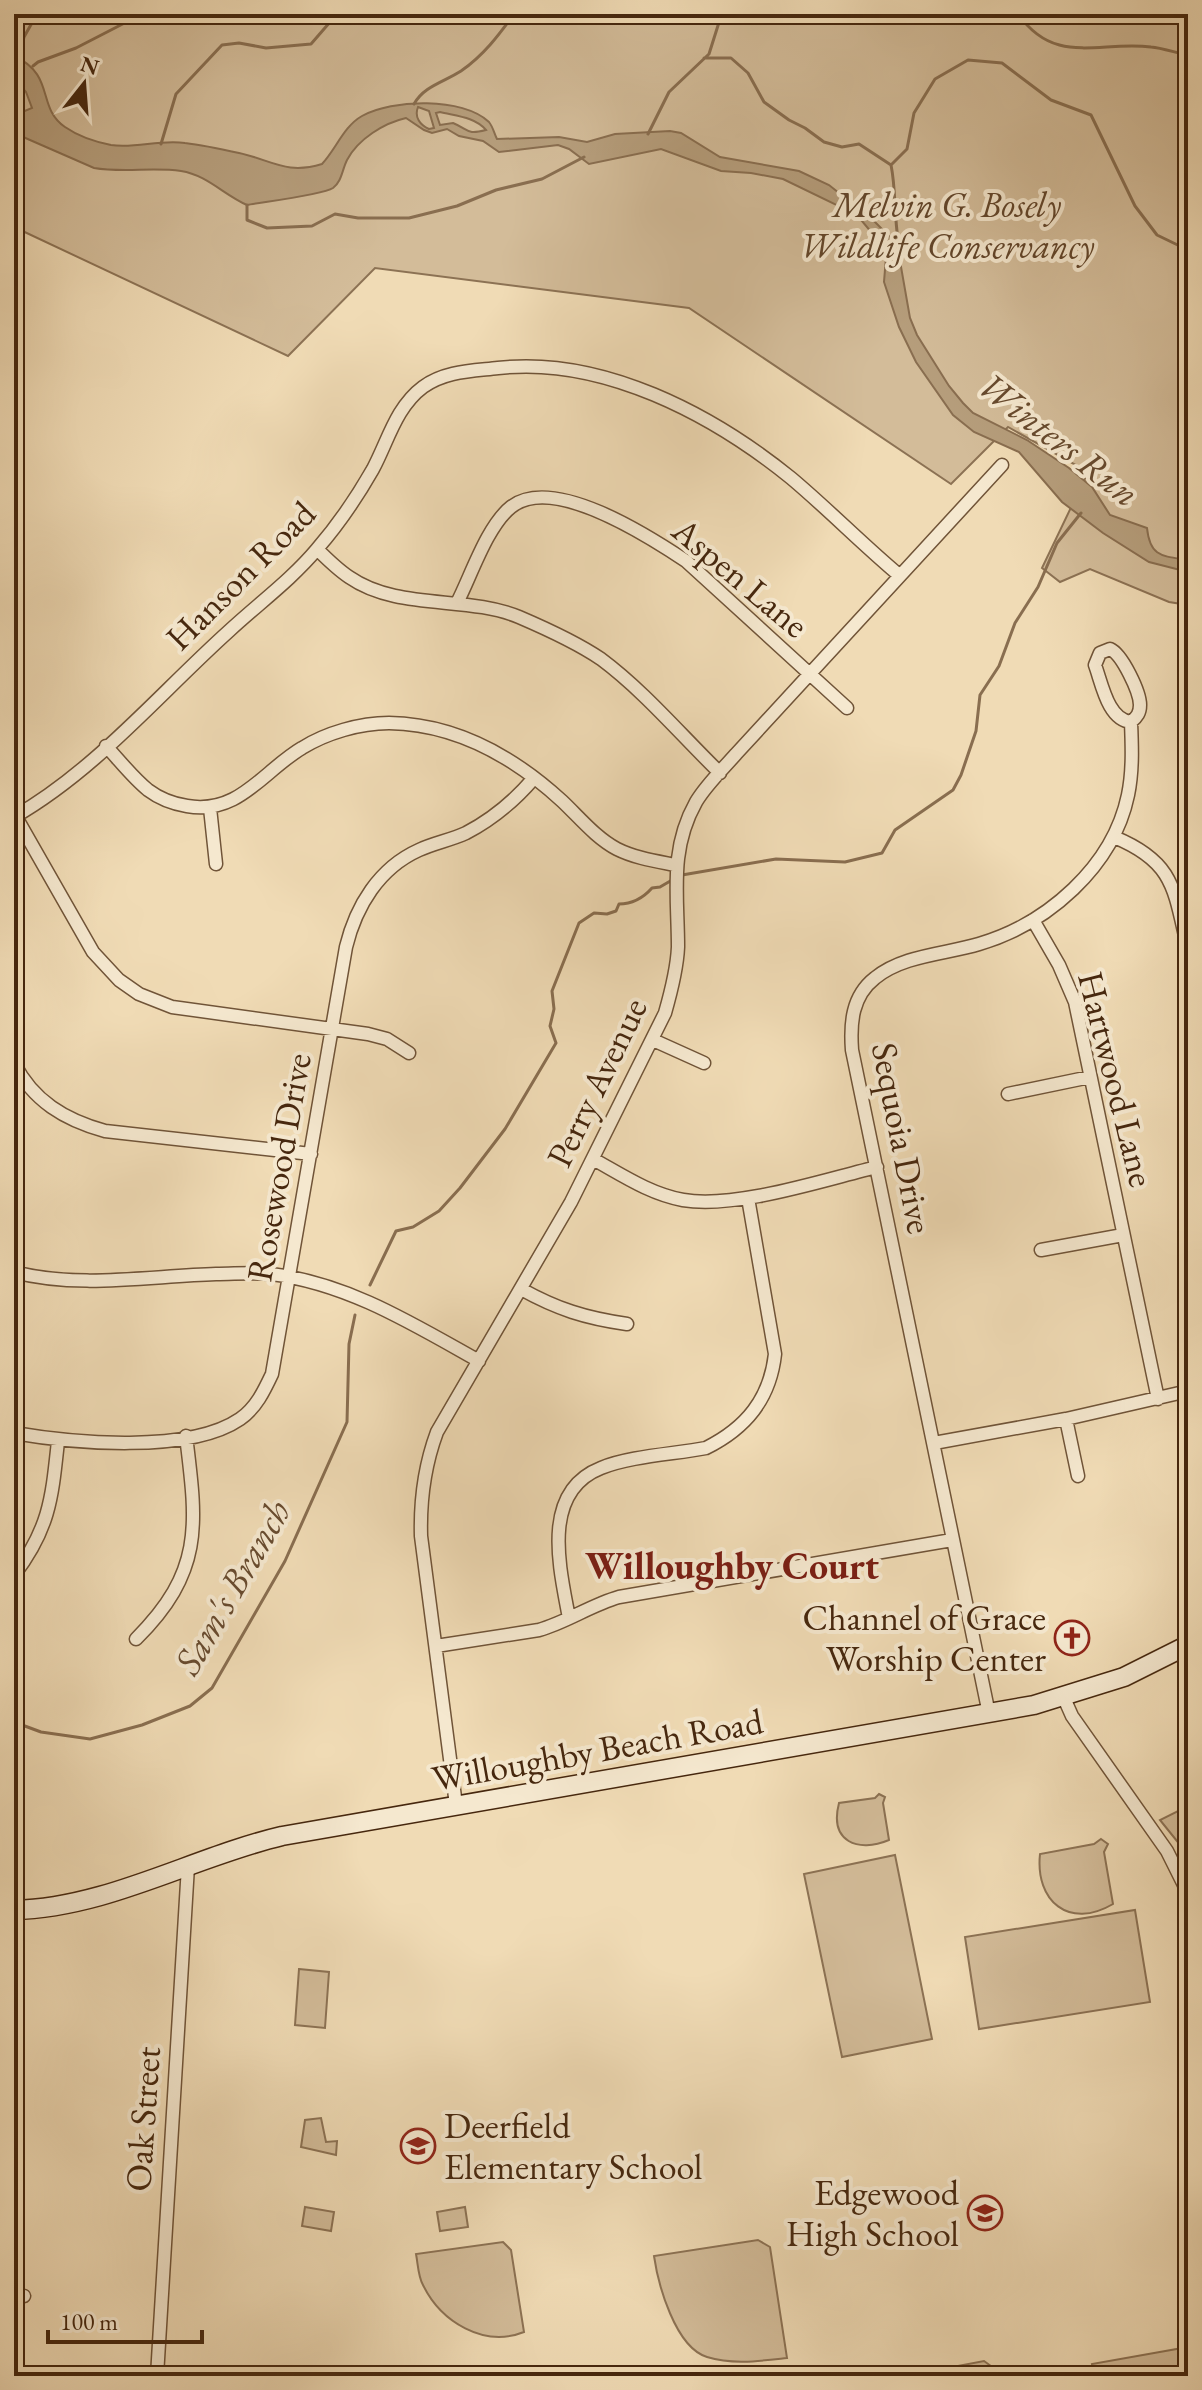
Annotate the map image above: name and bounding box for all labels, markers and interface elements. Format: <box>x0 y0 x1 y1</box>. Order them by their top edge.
north arrow <box>44 44 124 124</box>
text: N <box>77 49 103 82</box>
park label: Melvin G. Bosely Wildlife Conservancy <box>799 181 1095 269</box>
water label: Winters Run <box>969 360 1150 517</box>
street label: Hanson Road <box>155 490 326 660</box>
street label: Aspen Lane <box>662 506 819 648</box>
street label: Hartwood Lane <box>1067 967 1166 1192</box>
street label: Perry Avenue <box>535 990 658 1175</box>
street label: Sequoia Drive <box>861 1039 944 1237</box>
street label: Rosewood Drive <box>235 1049 322 1285</box>
water label: Sam's Branch <box>161 1490 301 1684</box>
district label: Willoughby Court <box>585 1541 879 1590</box>
place label: Channel of Grace Worship Center <box>803 1594 1046 1682</box>
church icon: Channel of Grace Worship Center <box>1053 1619 1091 1657</box>
street label: Willoughby Beach Road <box>428 1697 767 1802</box>
street label: Oak Street <box>114 2044 171 2193</box>
place label: Deerfield Elementary School <box>444 2102 702 2190</box>
school or university icon: Deerfield Elementary School <box>399 2127 437 2165</box>
place label: Edgewood High School <box>786 2169 960 2257</box>
school or university icon: Edgewood High School <box>966 2194 1004 2232</box>
scale bar <box>48 2294 202 2344</box>
text: 100 m <box>60 2306 118 2337</box>

